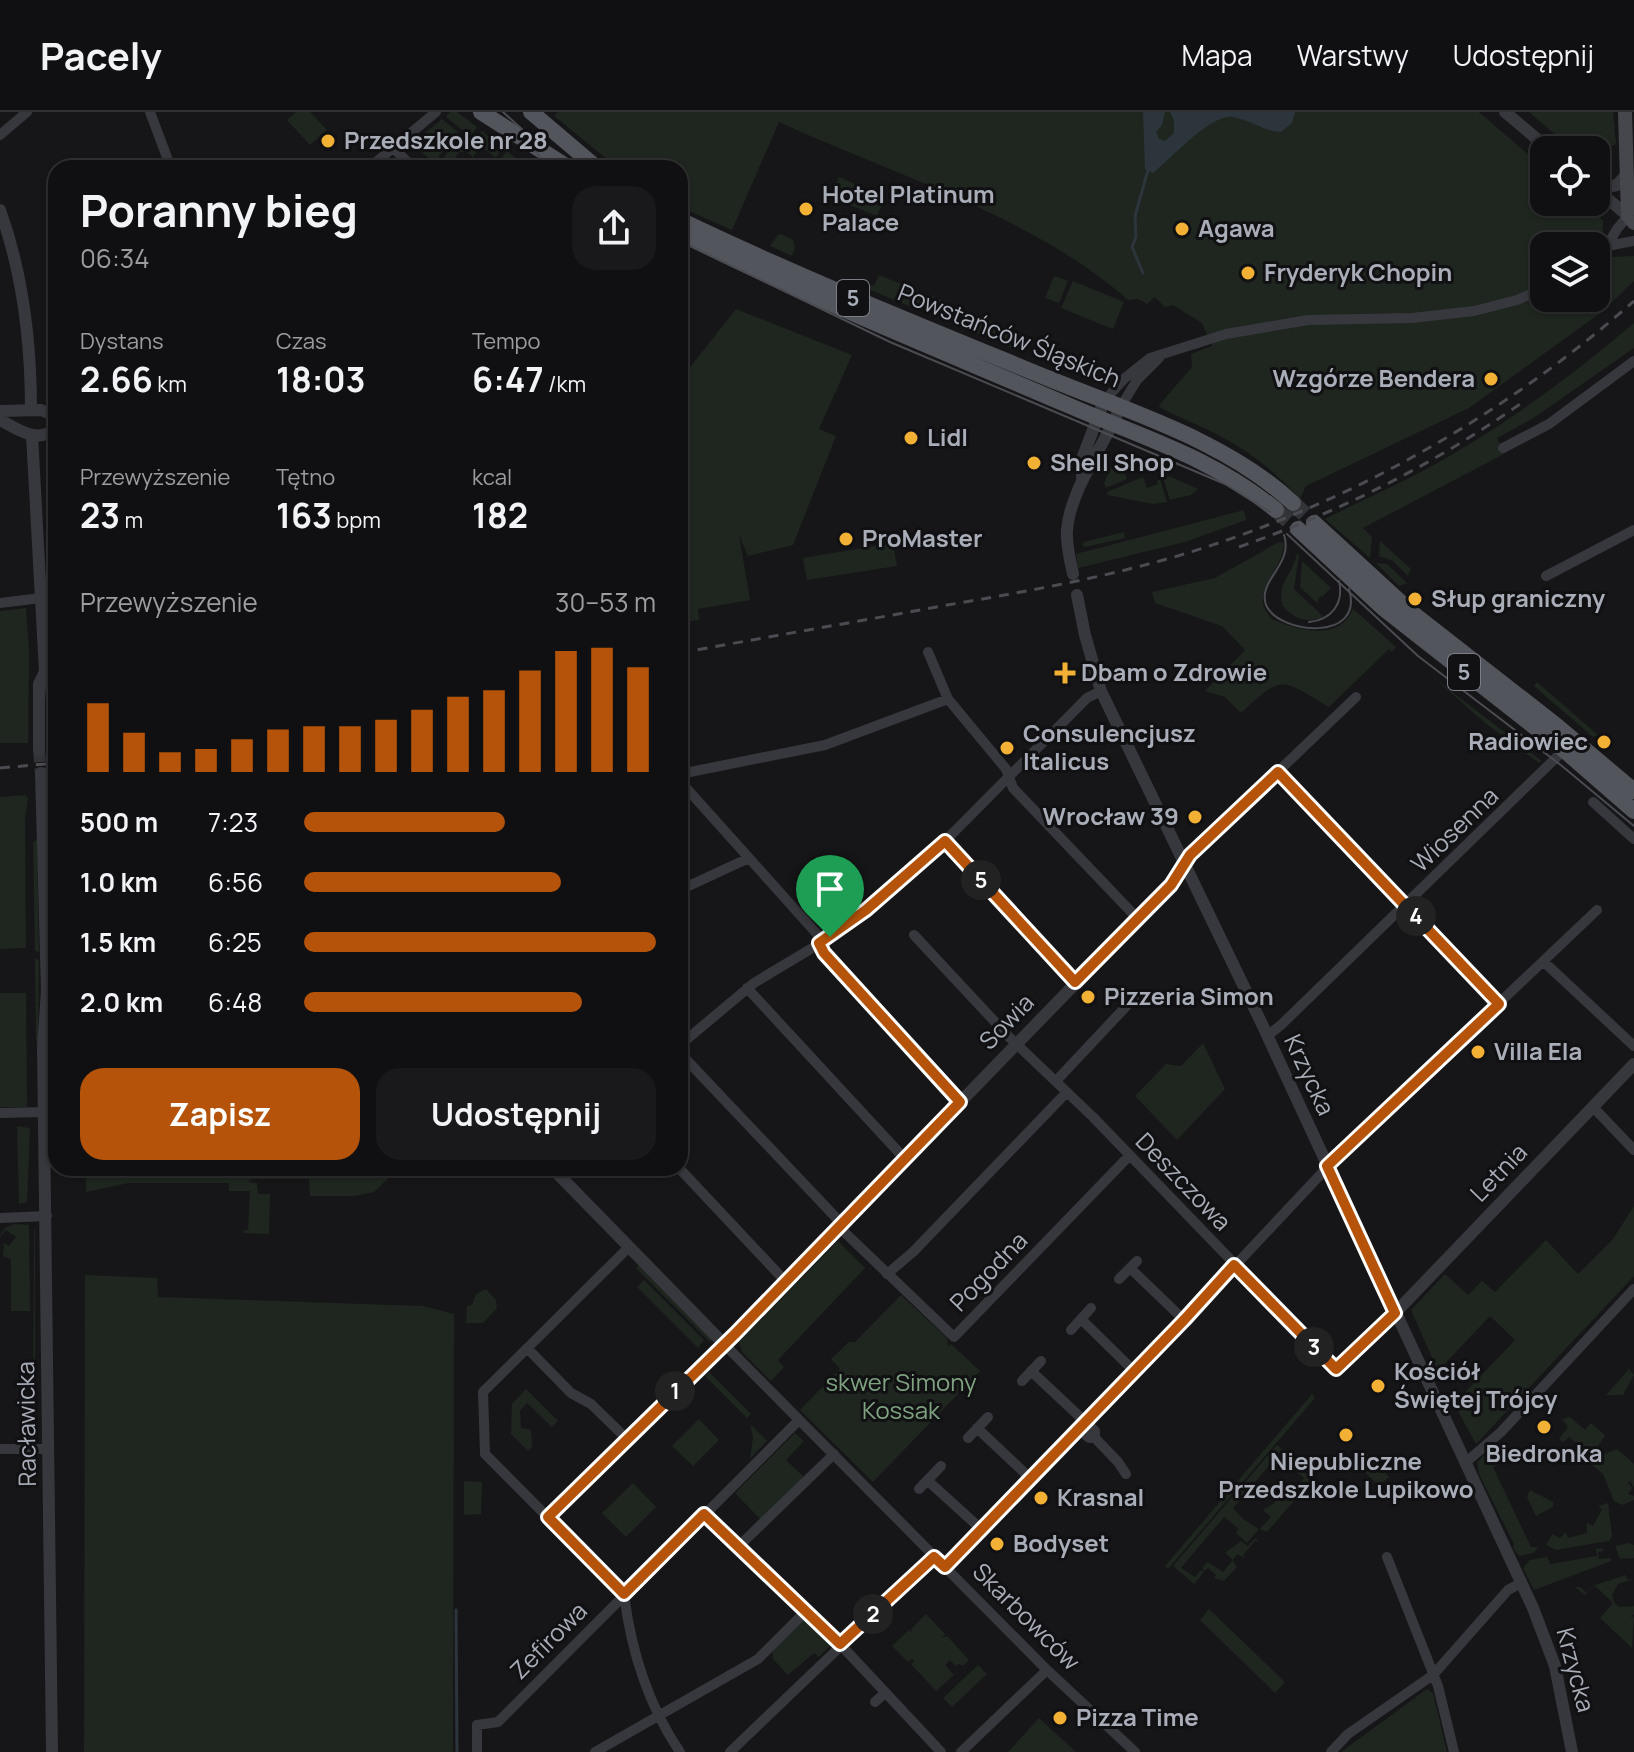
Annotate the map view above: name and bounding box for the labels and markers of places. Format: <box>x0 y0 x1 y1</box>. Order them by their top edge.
place label: Przedszkole nr 28 <box>344 123 548 156</box>
marker: Przedszkole nr 28 <box>319 132 337 150</box>
place label: Hotel Platinum Palace <box>822 177 994 238</box>
marker: Hotel Platinum Palace <box>797 200 815 218</box>
place label: Agawa <box>1198 211 1275 244</box>
marker: Agawa <box>1173 220 1191 238</box>
place label: Fryderyk Chopin <box>1264 255 1452 288</box>
marker: Fryderyk Chopin <box>1239 264 1257 282</box>
place label: Wzgórze Bendera <box>1273 361 1475 394</box>
marker: Wzgórze Bendera <box>1482 370 1500 388</box>
place label: Lidl <box>927 420 968 453</box>
marker: Lidl <box>902 429 920 447</box>
place label: Shell Shop <box>1050 445 1174 478</box>
marker: Shell Shop <box>1025 454 1043 472</box>
place label: ProMaster <box>862 521 983 554</box>
marker: ProMaster <box>837 530 855 548</box>
place label: Słup graniczny <box>1431 581 1606 614</box>
marker: Słup graniczny <box>1406 590 1424 608</box>
place label: Dbam o Zdrowie <box>1081 655 1267 688</box>
marker: Dbam o Zdrowie <box>1056 664 1074 682</box>
place label: Consulencjusz Italicus <box>1023 716 1196 777</box>
place label: Radiowiec <box>1468 724 1588 757</box>
marker: Radiowiec <box>1595 733 1613 751</box>
marker: Consulencjusz Italicus <box>998 739 1016 757</box>
place label: Wrocław 39 <box>1043 799 1179 832</box>
marker: Wrocław 39 <box>1186 808 1204 826</box>
pin <box>796 855 864 937</box>
pin: 5 <box>961 860 1001 900</box>
pin: 4 <box>1396 896 1436 936</box>
place label: Pizzeria Simon <box>1104 979 1274 1012</box>
marker: Pizzeria Simon <box>1079 988 1097 1006</box>
place label: Villa Ela <box>1494 1034 1582 1067</box>
marker: Villa Ela <box>1469 1043 1487 1061</box>
pin: 3 <box>1294 1327 1334 1367</box>
place label: Kościół Świętej Trójcy <box>1394 1354 1558 1415</box>
pin: 1 <box>655 1371 695 1411</box>
marker: Kościół Świętej Trójcy <box>1369 1377 1387 1395</box>
marker: Biedronka <box>1535 1418 1553 1436</box>
marker: Niepubliczne Przedszkole Lupikowo <box>1337 1426 1355 1444</box>
place label: Biedronka <box>1485 1436 1603 1469</box>
place label: Niepubliczne Przedszkole Lupikowo <box>1218 1444 1474 1505</box>
place label: Krasnal <box>1057 1480 1144 1513</box>
marker: Krasnal <box>1032 1489 1050 1507</box>
place label: Bodyset <box>1013 1526 1109 1559</box>
marker: Bodyset <box>988 1535 1006 1553</box>
pin: 2 <box>853 1594 893 1634</box>
place label: Pizza Time <box>1076 1700 1199 1733</box>
marker: Pizza Time <box>1051 1709 1069 1727</box>

